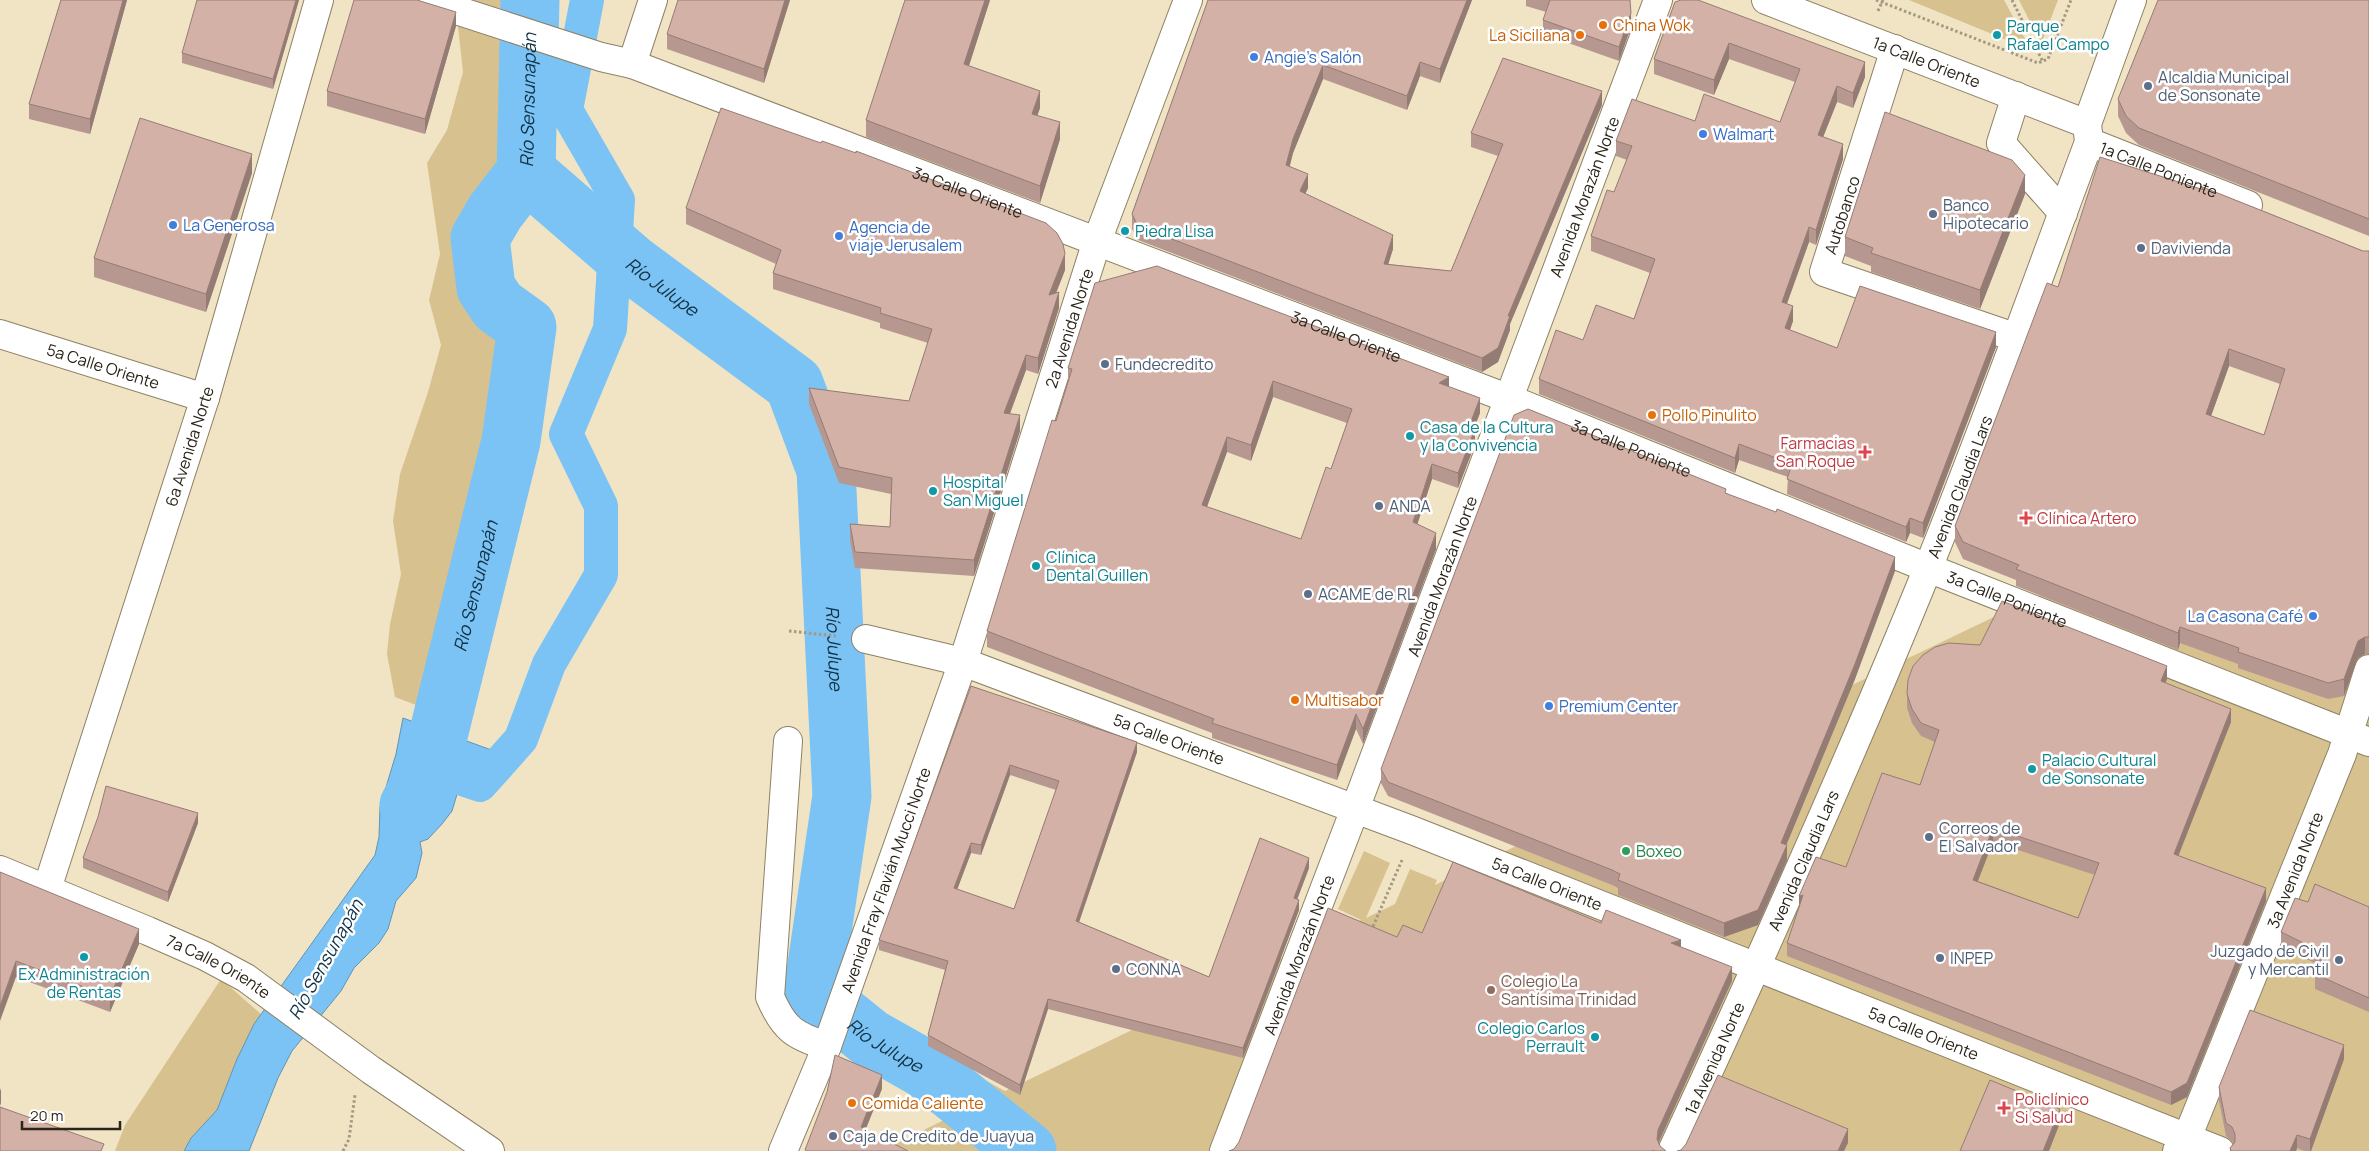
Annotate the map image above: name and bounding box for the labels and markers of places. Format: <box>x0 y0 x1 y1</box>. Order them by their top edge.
place label: China Wok <box>1613 14 1692 36</box>
place label: Parque Rafael Campo <box>2007 15 2109 55</box>
marker: China Wok <box>1597 19 1609 31</box>
place label: La Siciliana <box>1489 24 1570 46</box>
marker: La Siciliana <box>1574 29 1586 41</box>
marker: Parque Rafael Campo <box>1991 29 2003 41</box>
place label: Angie's Salón <box>1264 46 1362 68</box>
marker: Angie's Salón <box>1248 51 1260 63</box>
place label: Alcaldia Municipal de Sonsonate <box>2158 66 2289 106</box>
marker: Alcaldia Municipal de Sonsonate <box>2142 80 2154 92</box>
place label: Walmart <box>1713 123 1775 145</box>
marker: Walmart <box>1697 128 1709 140</box>
place label: Banco Hipotecario <box>1943 194 2029 234</box>
marker: Banco Hipotecario <box>1927 208 1939 220</box>
place label: La Generosa <box>183 214 275 236</box>
place label: Agencia de viaje Jerusalem <box>849 216 962 256</box>
marker: La Generosa <box>167 219 179 231</box>
place label: Piedra Lisa <box>1135 220 1214 242</box>
marker: Piedra Lisa <box>1119 225 1131 237</box>
marker: Agencia de viaje Jerusalem <box>833 230 845 242</box>
place label: Davivienda <box>2151 237 2231 259</box>
marker: Davivienda <box>2135 242 2147 254</box>
place label: Fundecredito <box>1115 353 1213 375</box>
marker: Fundecredito <box>1099 358 1111 370</box>
place label: Pollo Pinulito <box>1662 404 1757 426</box>
marker: Pollo Pinulito <box>1646 409 1658 421</box>
place label: Casa de la Cultura y la Convivencia <box>1420 416 1554 456</box>
marker: Casa de la Cultura y la Convivencia <box>1404 430 1416 442</box>
place label: Farmacias San Roque <box>1776 432 1855 472</box>
marker: Farmacias San Roque <box>1859 446 1871 458</box>
place label: Hospital San Miguel <box>943 471 1024 511</box>
marker: Hospital San Miguel <box>927 485 939 497</box>
place label: ANDA <box>1389 495 1431 517</box>
marker: ANDA <box>1373 500 1385 512</box>
place label: Clínica Artero <box>2037 507 2136 529</box>
marker: Clínica Artero <box>2019 511 2033 525</box>
place label: Clínica Dental Guillen <box>1046 546 1148 586</box>
marker: Clínica Dental Guillen <box>1030 560 1042 572</box>
place label: ACAME de RL <box>1318 583 1415 605</box>
marker: ACAME de RL <box>1302 588 1314 600</box>
place label: La Casona Café <box>2188 605 2303 627</box>
marker: La Casona Café <box>2307 610 2319 622</box>
place label: Multisabor <box>1305 689 1384 711</box>
marker: Multisabor <box>1289 694 1301 706</box>
place label: Premium Center <box>1559 695 1678 717</box>
marker: Premium Center <box>1543 700 1555 712</box>
place label: Palacio Cultural de Sonsonate <box>2042 749 2157 789</box>
marker: Palacio Cultural de Sonsonate <box>2026 763 2038 775</box>
place label: Correos de El Salvador <box>1939 817 2020 857</box>
marker: Correos de El Salvador <box>1923 831 1935 843</box>
place label: Boxeo <box>1636 840 1682 862</box>
marker: Boxeo <box>1620 845 1632 857</box>
place label: Juzgado de Civil y Mercantil <box>2210 940 2329 980</box>
place label: INPEP <box>1950 947 1993 969</box>
marker: Ex Administración de Rentas <box>78 951 90 963</box>
marker: INPEP <box>1934 952 1946 964</box>
marker: Juzgado de Civil y Mercantil <box>2333 954 2345 966</box>
place label: CONNA <box>1126 958 1181 980</box>
place label: Ex Administración de Rentas <box>18 963 150 1003</box>
marker: CONNA <box>1110 963 1122 975</box>
place label: Colegio La Santísima Trinidad <box>1501 970 1637 1010</box>
marker: Colegio La Santísima Trinidad <box>1485 984 1497 996</box>
place label: Colegio Carlos Perrault <box>1478 1017 1585 1057</box>
marker: Colegio Carlos Perrault <box>1589 1031 1601 1043</box>
place label: Policlínico Si Salud <box>2015 1088 2089 1128</box>
place label: Comida Caliente <box>862 1092 984 1114</box>
marker: Comida Caliente <box>846 1097 858 1109</box>
marker: Policlínico Si Salud <box>1997 1101 2011 1115</box>
place label: Caja de Credito de Juayua <box>843 1125 1034 1147</box>
marker: Caja de Credito de Juayua <box>827 1130 839 1142</box>

